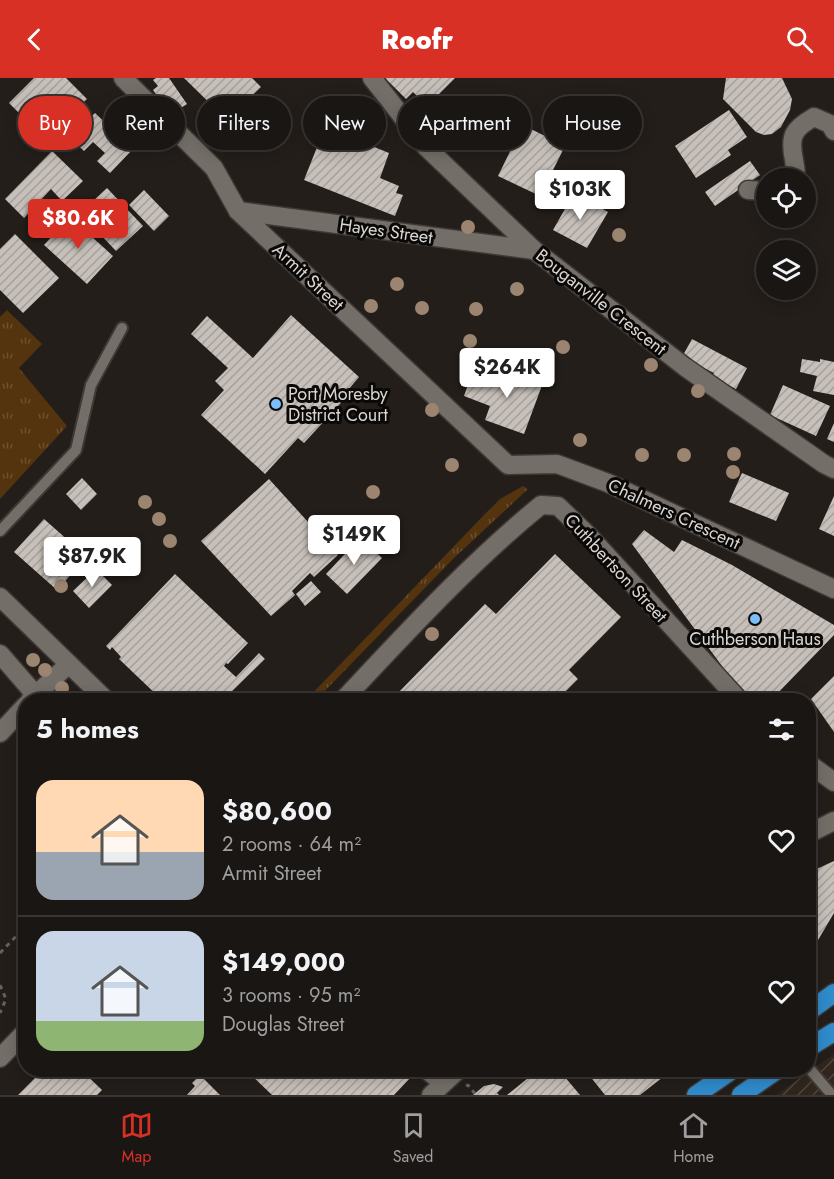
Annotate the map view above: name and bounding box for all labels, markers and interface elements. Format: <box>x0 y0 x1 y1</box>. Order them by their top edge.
text: Roofr <box>381 20 453 59</box>
icon: back <box>18 23 51 56</box>
icon: search <box>783 23 816 56</box>
chip: Buy <box>18 96 92 150</box>
chip: Rent <box>104 96 185 150</box>
chip: Filters <box>197 96 291 150</box>
chip: New <box>303 96 386 150</box>
chip: Apartment <box>398 96 531 150</box>
chip: House <box>543 96 642 150</box>
map controls <box>756 168 816 300</box>
button: locate <box>756 168 816 228</box>
pin: $103K <box>538 170 622 221</box>
text: $103K <box>549 175 611 204</box>
pin: $80.6K <box>29 199 127 250</box>
text: $80.6K <box>42 204 114 233</box>
street label: Hayes Street <box>338 212 435 251</box>
street label: Armit Street <box>266 237 350 317</box>
button: layers <box>756 240 816 300</box>
street label: Bouganville Crescent <box>530 243 672 362</box>
pin: $264K <box>465 348 549 399</box>
text: $264K <box>474 353 540 382</box>
place label: Port Moresby District Court <box>288 381 388 428</box>
marker: Port Moresby District Court <box>269 397 283 411</box>
street label: Chalmers Crescent <box>604 472 745 556</box>
street label: Cuthbertson Street <box>559 508 674 629</box>
pin: $149K <box>312 515 396 566</box>
text: $149K <box>322 520 386 549</box>
pin: $87.9K <box>43 537 141 588</box>
text: $87.9K <box>58 542 126 571</box>
marker: Cuthberson Haus <box>748 612 762 626</box>
place label: Cuthberson Haus <box>689 626 821 652</box>
text: 5 homes <box>36 710 139 748</box>
icon: filters <box>765 713 798 746</box>
text: $80,600 <box>222 792 332 830</box>
icon: home <box>84 804 156 876</box>
icon: heart <box>765 824 798 857</box>
text: 2 rooms · 64 m² <box>222 830 361 859</box>
text: Armit Street <box>222 859 321 888</box>
text: $149,000 <box>222 943 345 981</box>
icon: home <box>84 955 156 1027</box>
icon: heart <box>765 975 798 1008</box>
text: 3 rooms · 95 m² <box>222 981 360 1010</box>
text: Douglas Street <box>222 1010 344 1039</box>
tab: Map <box>120 1109 153 1168</box>
tab: Saved <box>393 1109 433 1168</box>
tab: Home <box>673 1109 714 1168</box>

